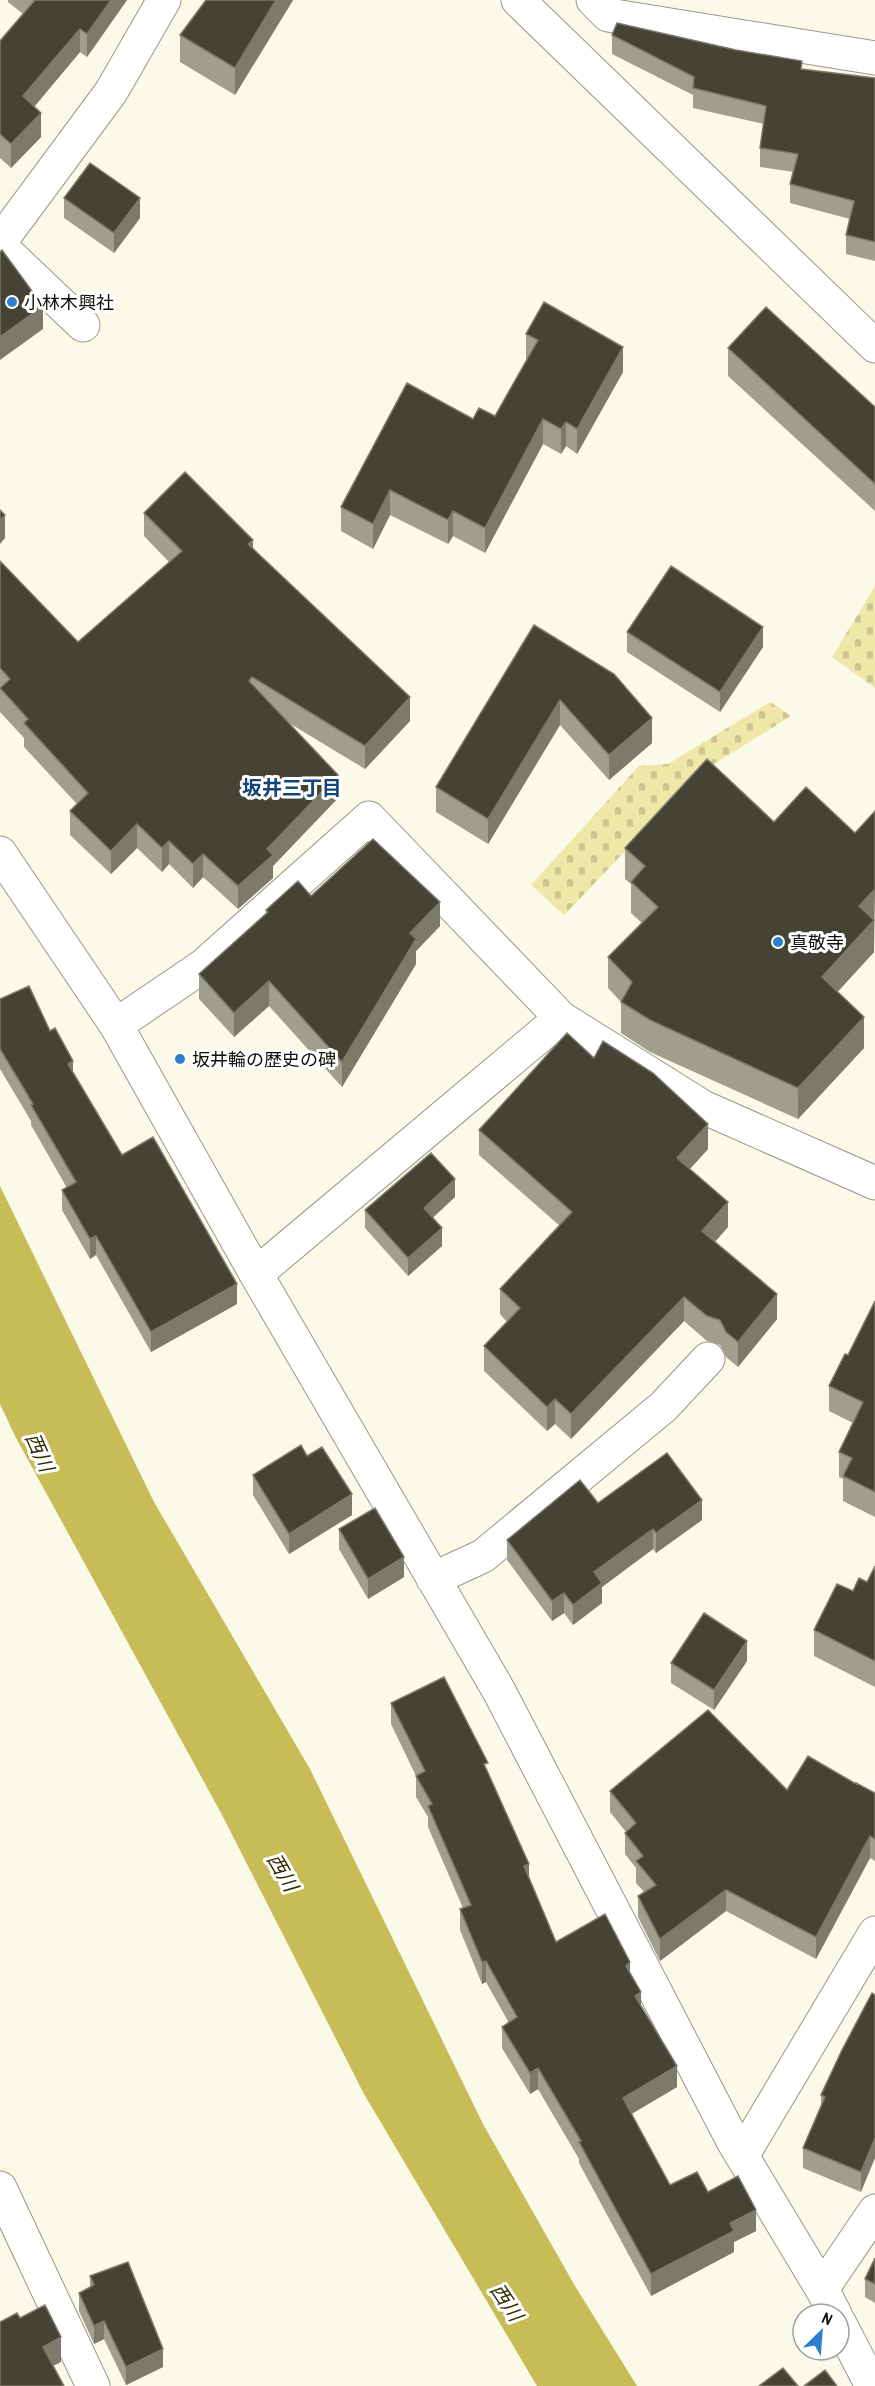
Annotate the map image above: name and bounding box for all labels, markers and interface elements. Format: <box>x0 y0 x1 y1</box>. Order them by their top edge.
place label: 小林木興社 <box>24 290 114 315</box>
marker: 小林木興社 <box>5 295 19 309</box>
district label: 坂井三丁目 <box>242 774 342 801</box>
place label: 真敬寺 <box>790 930 844 955</box>
marker: 真敬寺 <box>771 935 785 949</box>
place label: 坂井輪の歴史の碑 <box>192 1047 336 1072</box>
marker: 坂井輪の歴史の碑 <box>173 1052 187 1066</box>
water label: 西川 <box>20 1428 61 1478</box>
water label: 西川 <box>261 1848 306 1898</box>
water label: 西川 <box>485 2278 530 2328</box>
north arrow <box>791 2302 851 2362</box>
text: N <box>818 2306 836 2330</box>

